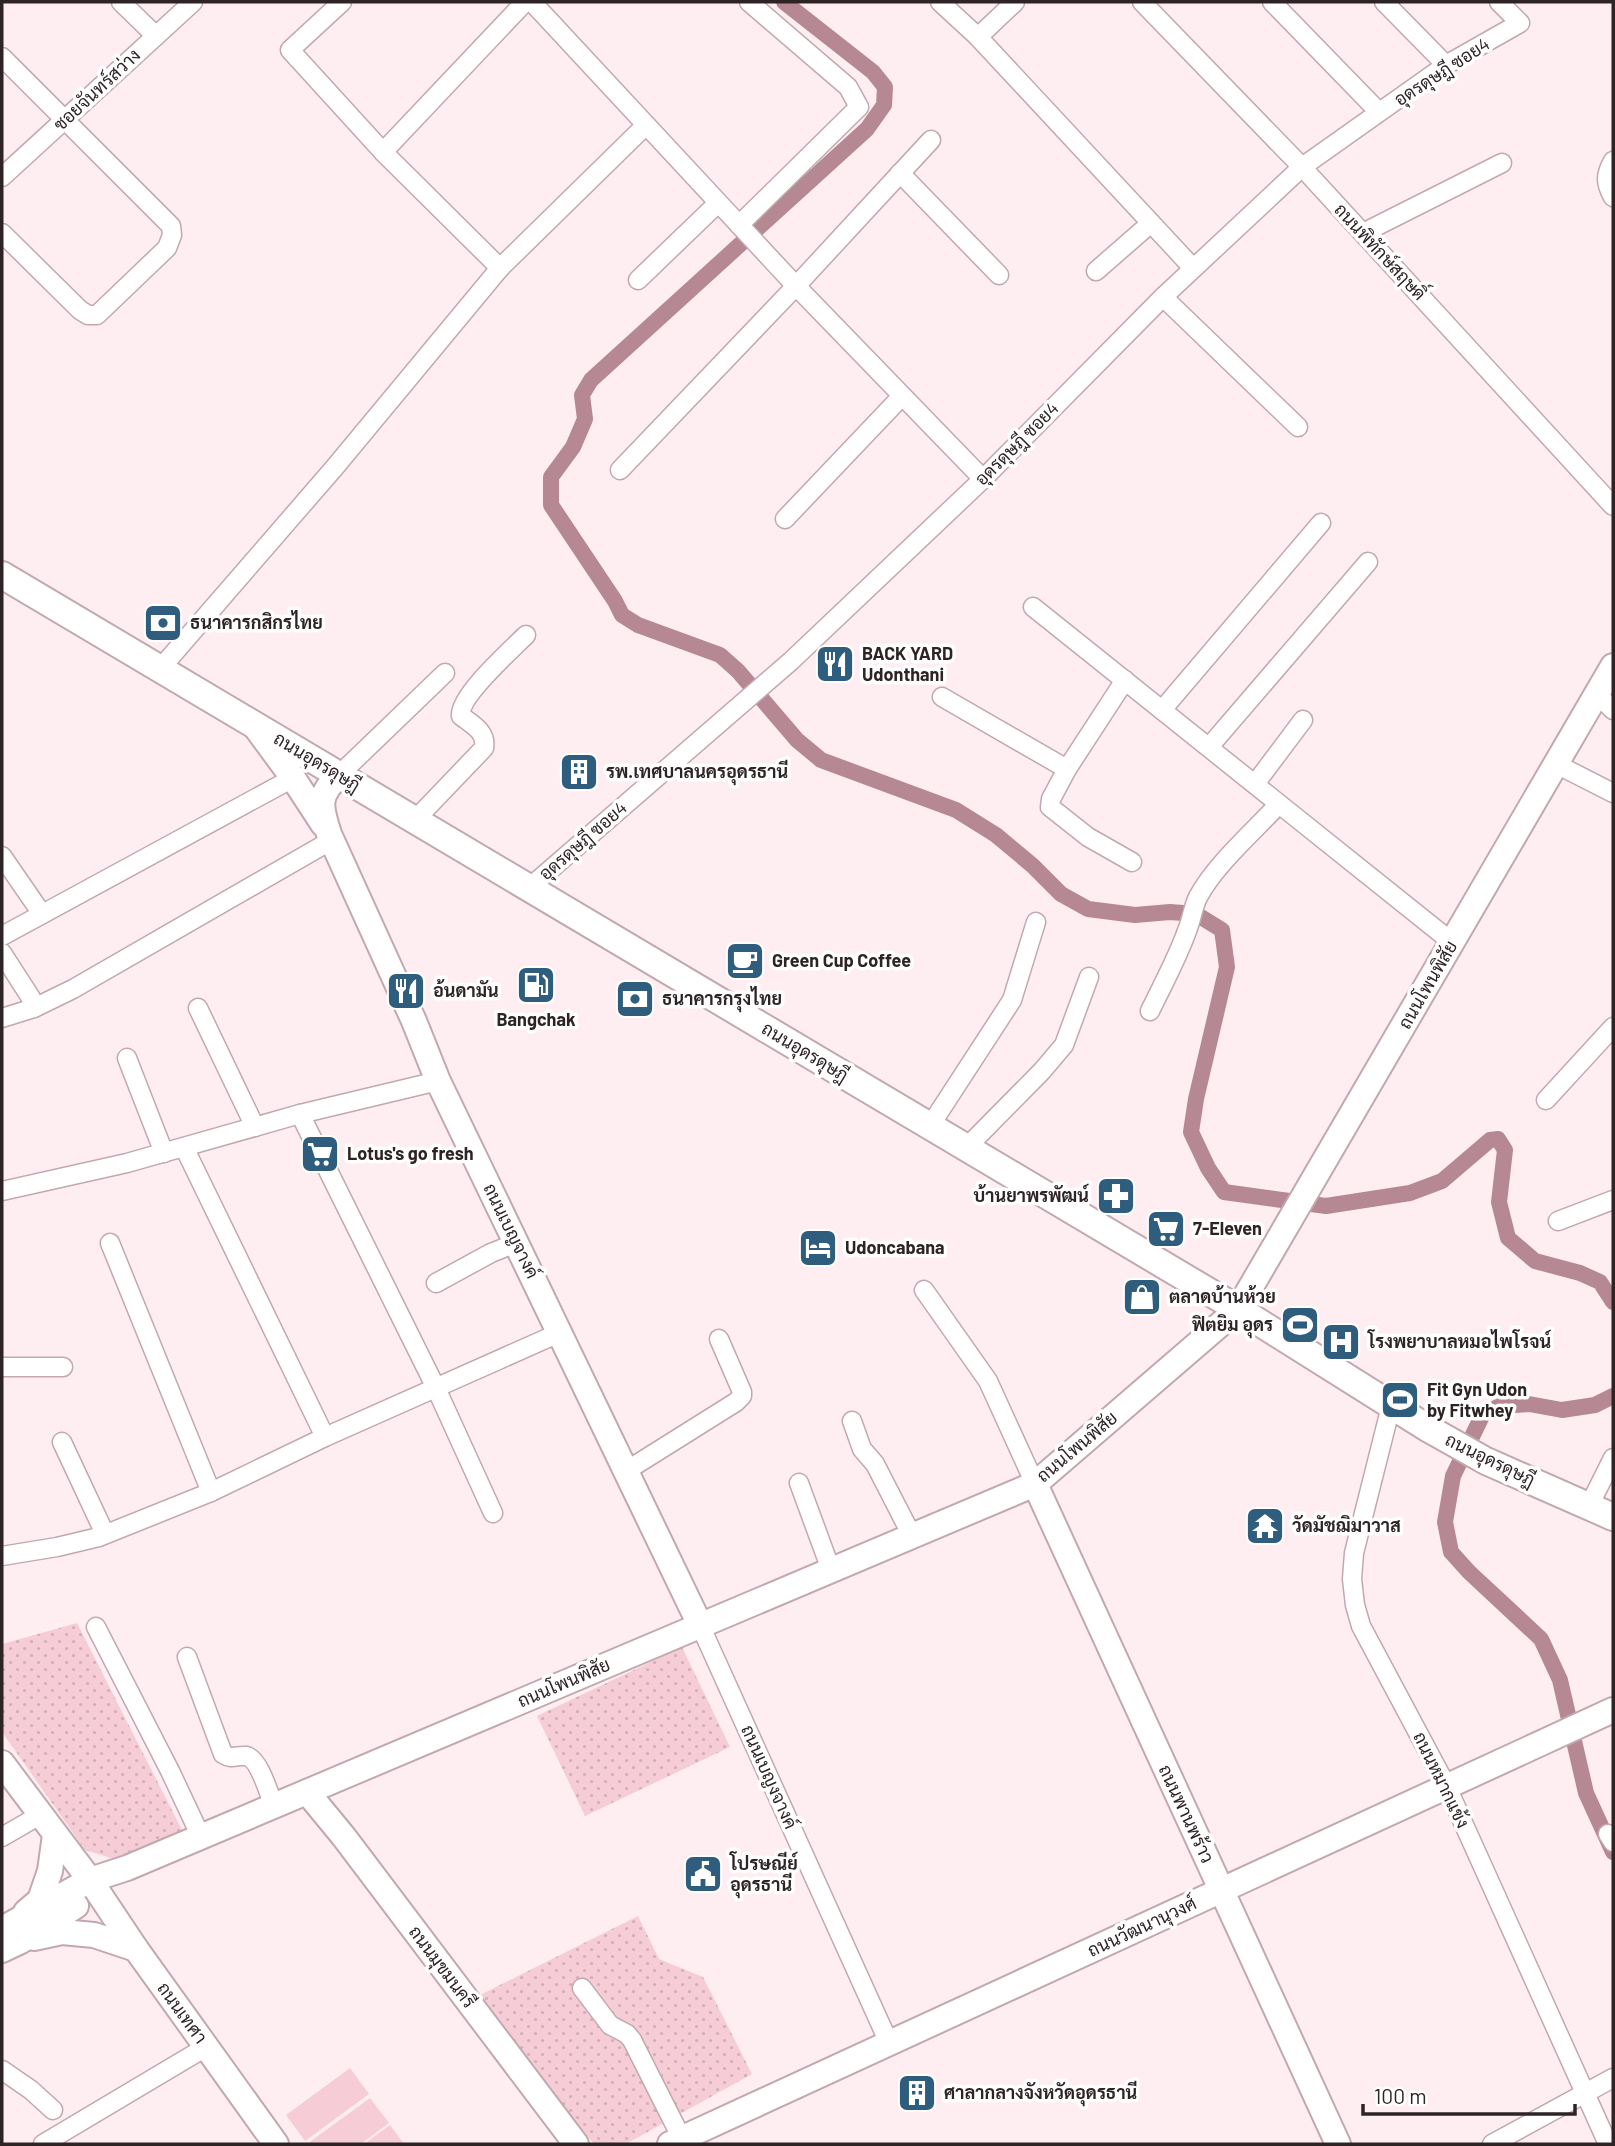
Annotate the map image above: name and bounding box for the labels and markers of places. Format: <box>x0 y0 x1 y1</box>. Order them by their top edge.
bank icon: ธนาคารกสิกรไทย <box>142 602 184 644</box>
place label: ธนาคารกสิกรไทย <box>190 610 323 633</box>
place label: BACK YARD Udonthani <box>862 642 953 685</box>
restaurant icon: BACK YARD Udonthani <box>814 643 856 685</box>
building icon: รพ.เทศบาลนครอุดรธานี <box>558 751 600 793</box>
place label: รพ.เทศบาลนครอุดรธานี <box>606 759 788 786</box>
cafe icon: Green Cup Coffee <box>724 940 766 982</box>
place label: Green Cup Coffee <box>772 949 911 971</box>
fuel station icon: Bangchak <box>515 964 557 1006</box>
restaurant icon: อ้นดามัน <box>385 970 427 1012</box>
bank icon: ธนาคารกรุงไทย <box>614 978 656 1020</box>
place label: อ้นดามัน <box>433 979 499 1001</box>
place label: ธนาคารกรุงไทย <box>662 986 782 1013</box>
place label: Bangchak <box>496 1008 576 1030</box>
supermarket icon: Lotus's go fresh <box>299 1133 341 1175</box>
place label: Lotus's go fresh <box>347 1142 474 1164</box>
pharmacy icon: บ้านยาพรพัฒน์ <box>1095 1175 1137 1217</box>
place label: บ้านยาพรพัฒน์ <box>974 1183 1090 1206</box>
supermarket icon: 7-Eleven <box>1145 1208 1187 1250</box>
place label: 7-Eleven <box>1193 1217 1262 1239</box>
hotel icon: Udoncabana <box>797 1227 839 1269</box>
place label: Udoncabana <box>845 1236 945 1258</box>
shop icon: ตลาดบ้านห้วย <box>1121 1276 1163 1318</box>
place label: ตลาดบ้านห้วย <box>1169 1285 1276 1307</box>
sports icon: ฟิตยิม อุดร <box>1279 1304 1321 1346</box>
place label: ฟิตยิม อุดร <box>1192 1313 1273 1339</box>
hospital icon: โรงพยาบาลหมอไพโรจน์ <box>1320 1321 1362 1363</box>
place label: โรงพยาบาลหมอไพโรจน์ <box>1367 1329 1552 1352</box>
place label: Fit Gyn Udon by Fitwhey <box>1427 1378 1527 1421</box>
sports icon: Fit Gyn Udon by Fitwhey <box>1379 1379 1421 1421</box>
temple icon: วัดมัชฌิมาวาส <box>1244 1505 1286 1547</box>
place label: วัดมัชฌิมาวาส <box>1292 1514 1401 1536</box>
place label: โปรษณีย์ อุดรธานี <box>729 1851 799 1899</box>
public building icon: โปรษณีย์ อุดรธานี <box>682 1853 724 1895</box>
building icon: ศาลากลางจังหวัดอุดรธานี <box>896 2072 938 2114</box>
place label: ศาลากลางจังหวัดอุดรธานี <box>944 2080 1137 2107</box>

